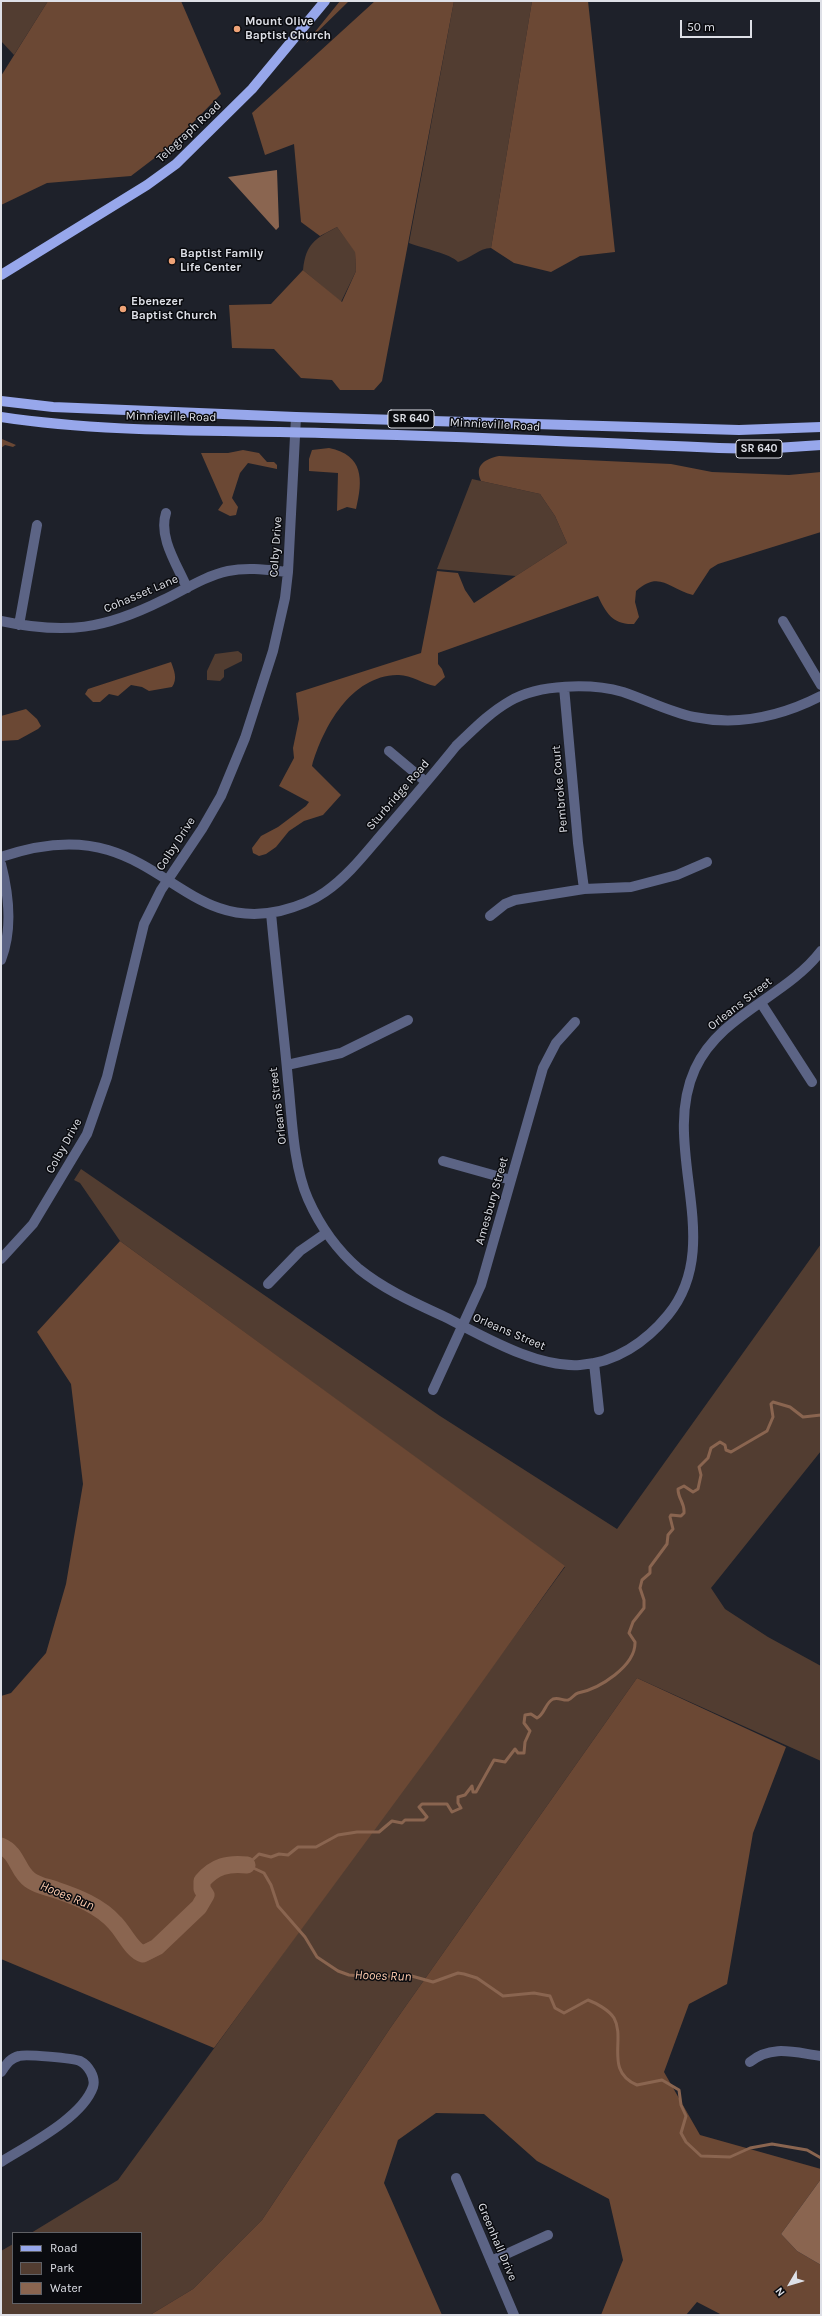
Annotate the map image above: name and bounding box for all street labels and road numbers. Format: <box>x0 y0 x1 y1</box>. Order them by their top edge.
street label: Telegraph Road <box>154 98 224 166</box>
street label: Minnieville Road <box>125 409 217 425</box>
road number: SR 640 <box>388 410 434 428</box>
street label: Minnieville Road <box>449 415 541 435</box>
road number: SR 640 <box>736 440 782 458</box>
street label: Colby Drive <box>267 516 285 578</box>
street label: Cohasset Lane <box>102 572 180 616</box>
street label: Pembroke Court <box>549 745 571 833</box>
street label: Sturbridge Road <box>363 757 433 833</box>
street label: Colby Drive <box>153 815 199 873</box>
street label: Orleans Street <box>705 974 775 1034</box>
street label: Orleans Street <box>266 1067 290 1145</box>
street label: Colby Drive <box>43 1116 85 1176</box>
street label: Amesbury Street <box>473 1155 511 1247</box>
street label: Orleans Street <box>470 1310 548 1354</box>
street label: Greenhall Drive <box>474 2201 520 2283</box>

